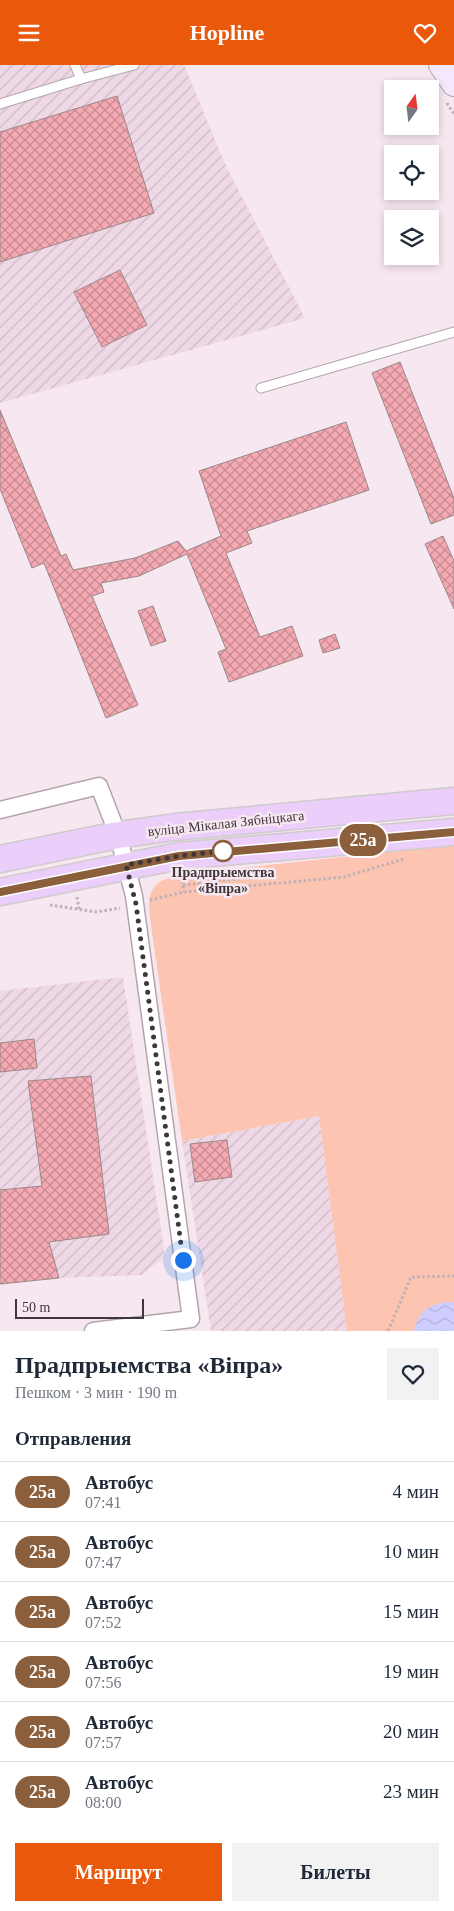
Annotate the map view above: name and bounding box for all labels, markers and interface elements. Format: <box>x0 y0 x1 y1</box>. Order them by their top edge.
icon: menu <box>15 19 43 47</box>
icon: heart <box>411 19 439 47</box>
text: Hopline <box>190 20 264 45</box>
north arrow <box>384 80 439 135</box>
map controls <box>384 80 439 265</box>
button: locate <box>384 145 439 200</box>
button: layers <box>384 210 439 265</box>
street label: вуліца Мікалая Зябніцкага <box>147 808 306 839</box>
line badge: 25а <box>334 824 392 856</box>
text: 25а <box>350 830 377 850</box>
marker: Прадпрыемства «Віпра» <box>212 840 234 862</box>
place label: Прадпрыемства «Віпра» <box>172 865 274 896</box>
your location <box>171 1248 196 1273</box>
scale bar <box>15 1296 144 1319</box>
text: 50 m <box>22 1300 50 1315</box>
button: heart <box>387 1348 439 1400</box>
text: Прадпрыемства «Віпра» <box>15 1352 283 1378</box>
text: Пешком · 3 мин · 190 m <box>15 1384 177 1401</box>
text: Отправления <box>15 1428 131 1449</box>
text: Автобус <box>85 1472 153 1493</box>
text: 4 мин <box>392 1481 439 1502</box>
text: 25а <box>29 1482 56 1502</box>
text: 07:41 <box>85 1494 121 1511</box>
text: Автобус <box>85 1532 153 1553</box>
text: 10 мин <box>383 1541 439 1562</box>
text: 25а <box>29 1542 56 1562</box>
text: 07:47 <box>85 1554 121 1571</box>
text: Автобус <box>85 1592 153 1613</box>
text: 15 мин <box>383 1601 439 1622</box>
text: 25а <box>29 1602 56 1622</box>
text: 07:52 <box>85 1614 121 1631</box>
text: Автобус <box>85 1652 153 1673</box>
text: 19 мин <box>383 1661 439 1682</box>
text: 25а <box>29 1662 56 1682</box>
text: 07:56 <box>85 1674 121 1691</box>
text: Автобус <box>85 1712 153 1733</box>
text: 20 мин <box>383 1721 439 1742</box>
text: 25а <box>29 1722 56 1742</box>
text: 07:57 <box>85 1734 121 1751</box>
text: Автобус <box>85 1772 153 1793</box>
text: 23 мин <box>383 1781 439 1802</box>
text: 25а <box>29 1782 56 1802</box>
text: 08:00 <box>85 1794 121 1811</box>
button: Маршрут <box>15 1843 222 1901</box>
button: Билеты <box>232 1843 439 1901</box>

